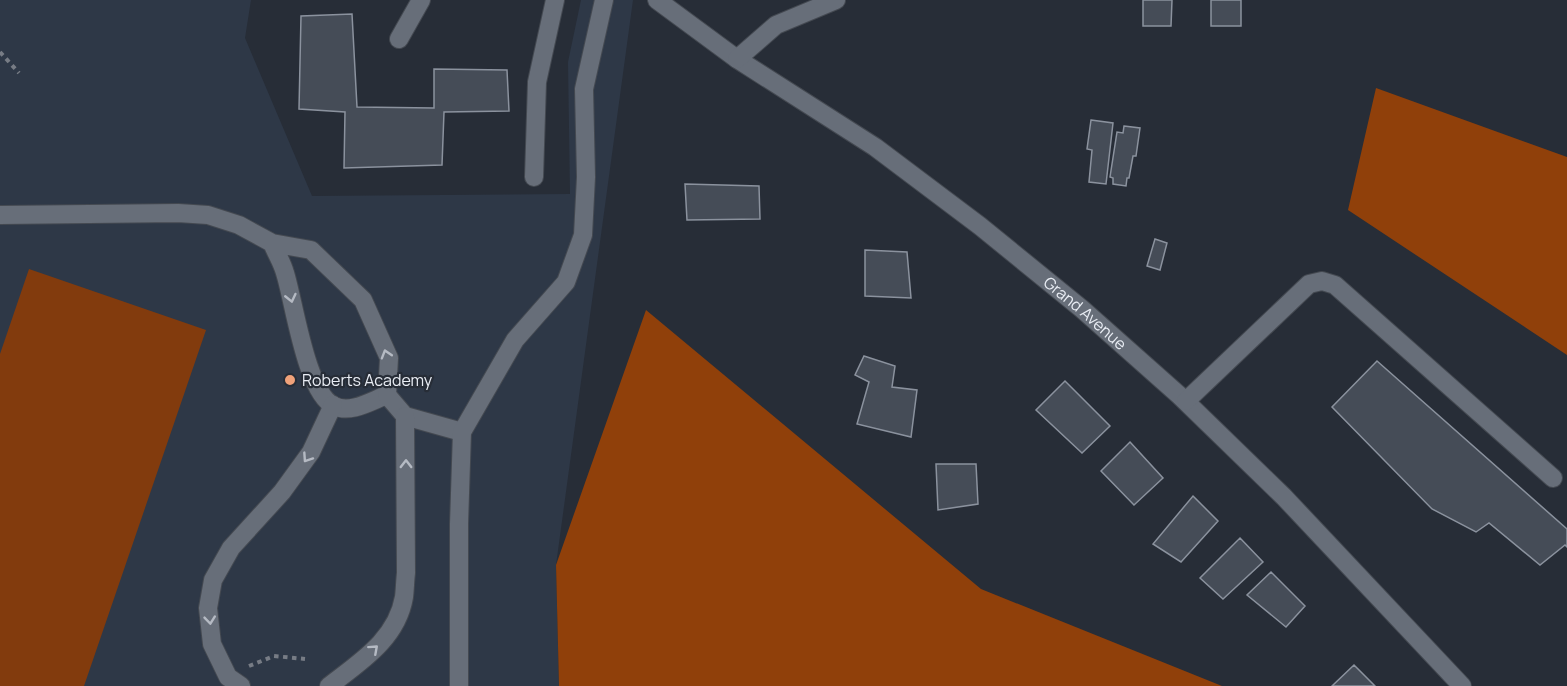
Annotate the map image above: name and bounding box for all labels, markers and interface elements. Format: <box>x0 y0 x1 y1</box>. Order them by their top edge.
street label: Grand Avenue <box>1039 271 1131 355</box>
one-way arrow <box>284 293 297 303</box>
one-way arrow <box>381 349 393 360</box>
place label: Roberts Academy <box>302 369 433 391</box>
marker: Roberts Academy <box>283 373 297 387</box>
one-way arrow <box>303 451 314 462</box>
one-way arrow <box>400 459 412 468</box>
one-way arrow <box>203 615 216 624</box>
one-way arrow <box>367 645 378 656</box>

